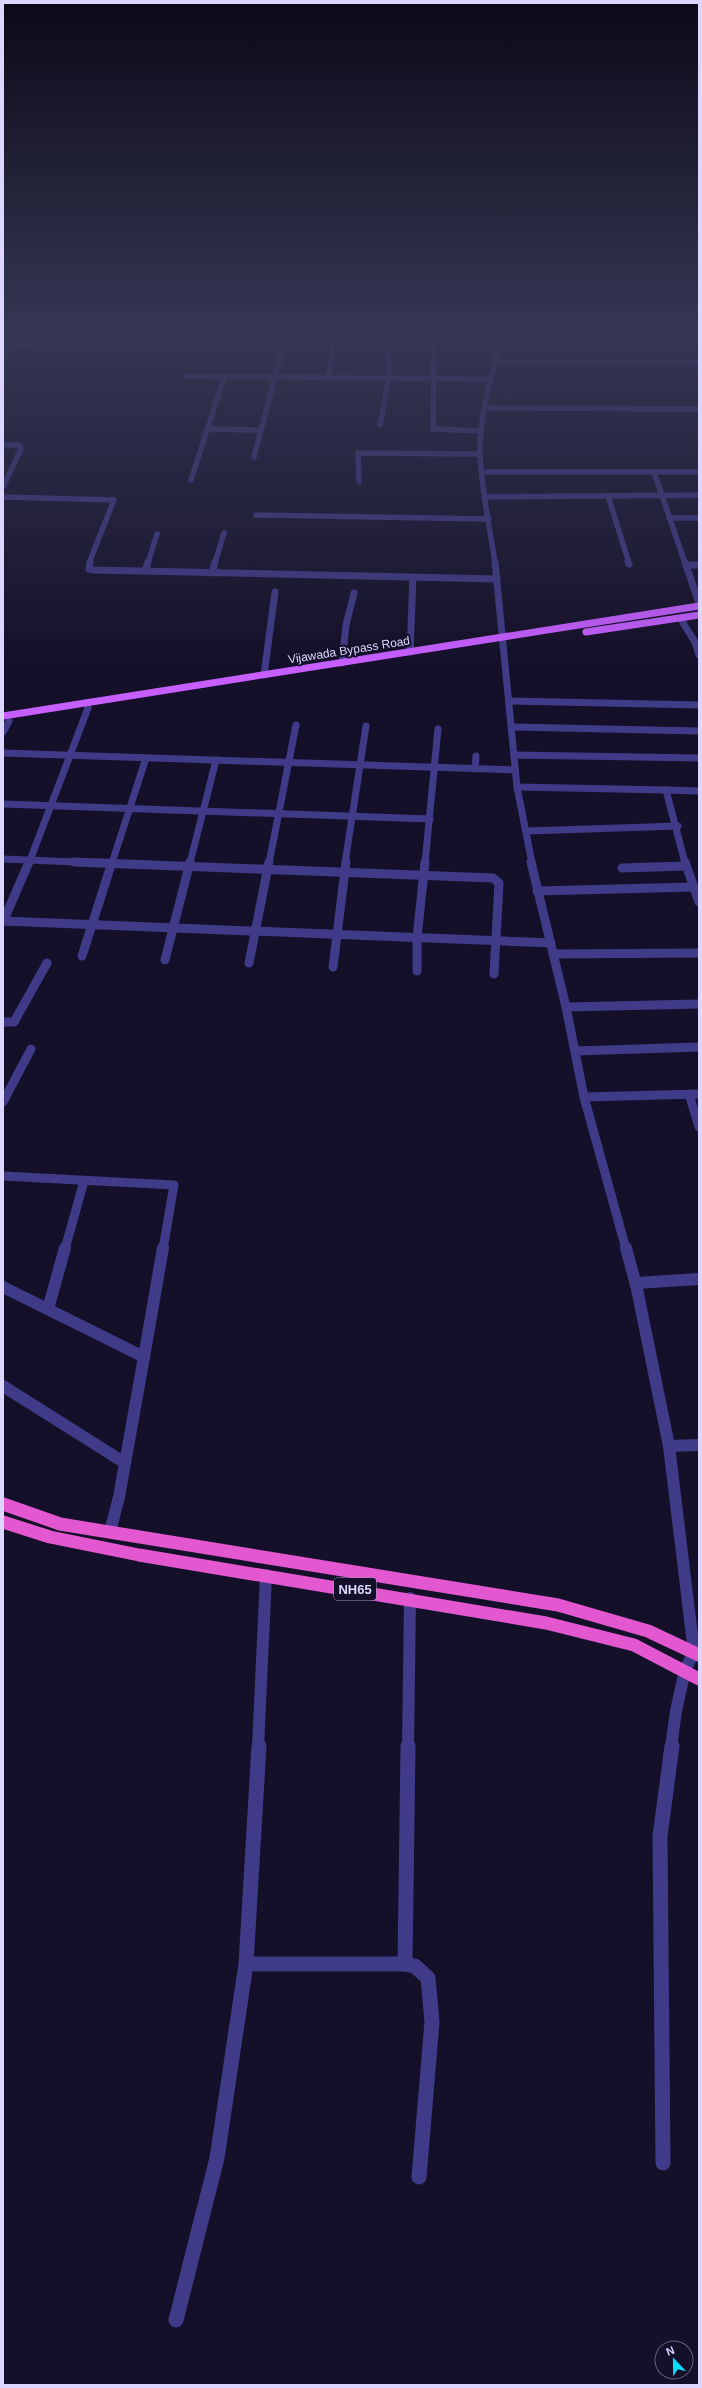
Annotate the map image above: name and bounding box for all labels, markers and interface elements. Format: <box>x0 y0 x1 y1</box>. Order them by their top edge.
street label: Vijawada Bypass Road <box>287 633 411 667</box>
road number: NH65 <box>334 1578 376 1600</box>
north arrow <box>654 2340 694 2380</box>
text: N <box>664 2344 676 2358</box>

